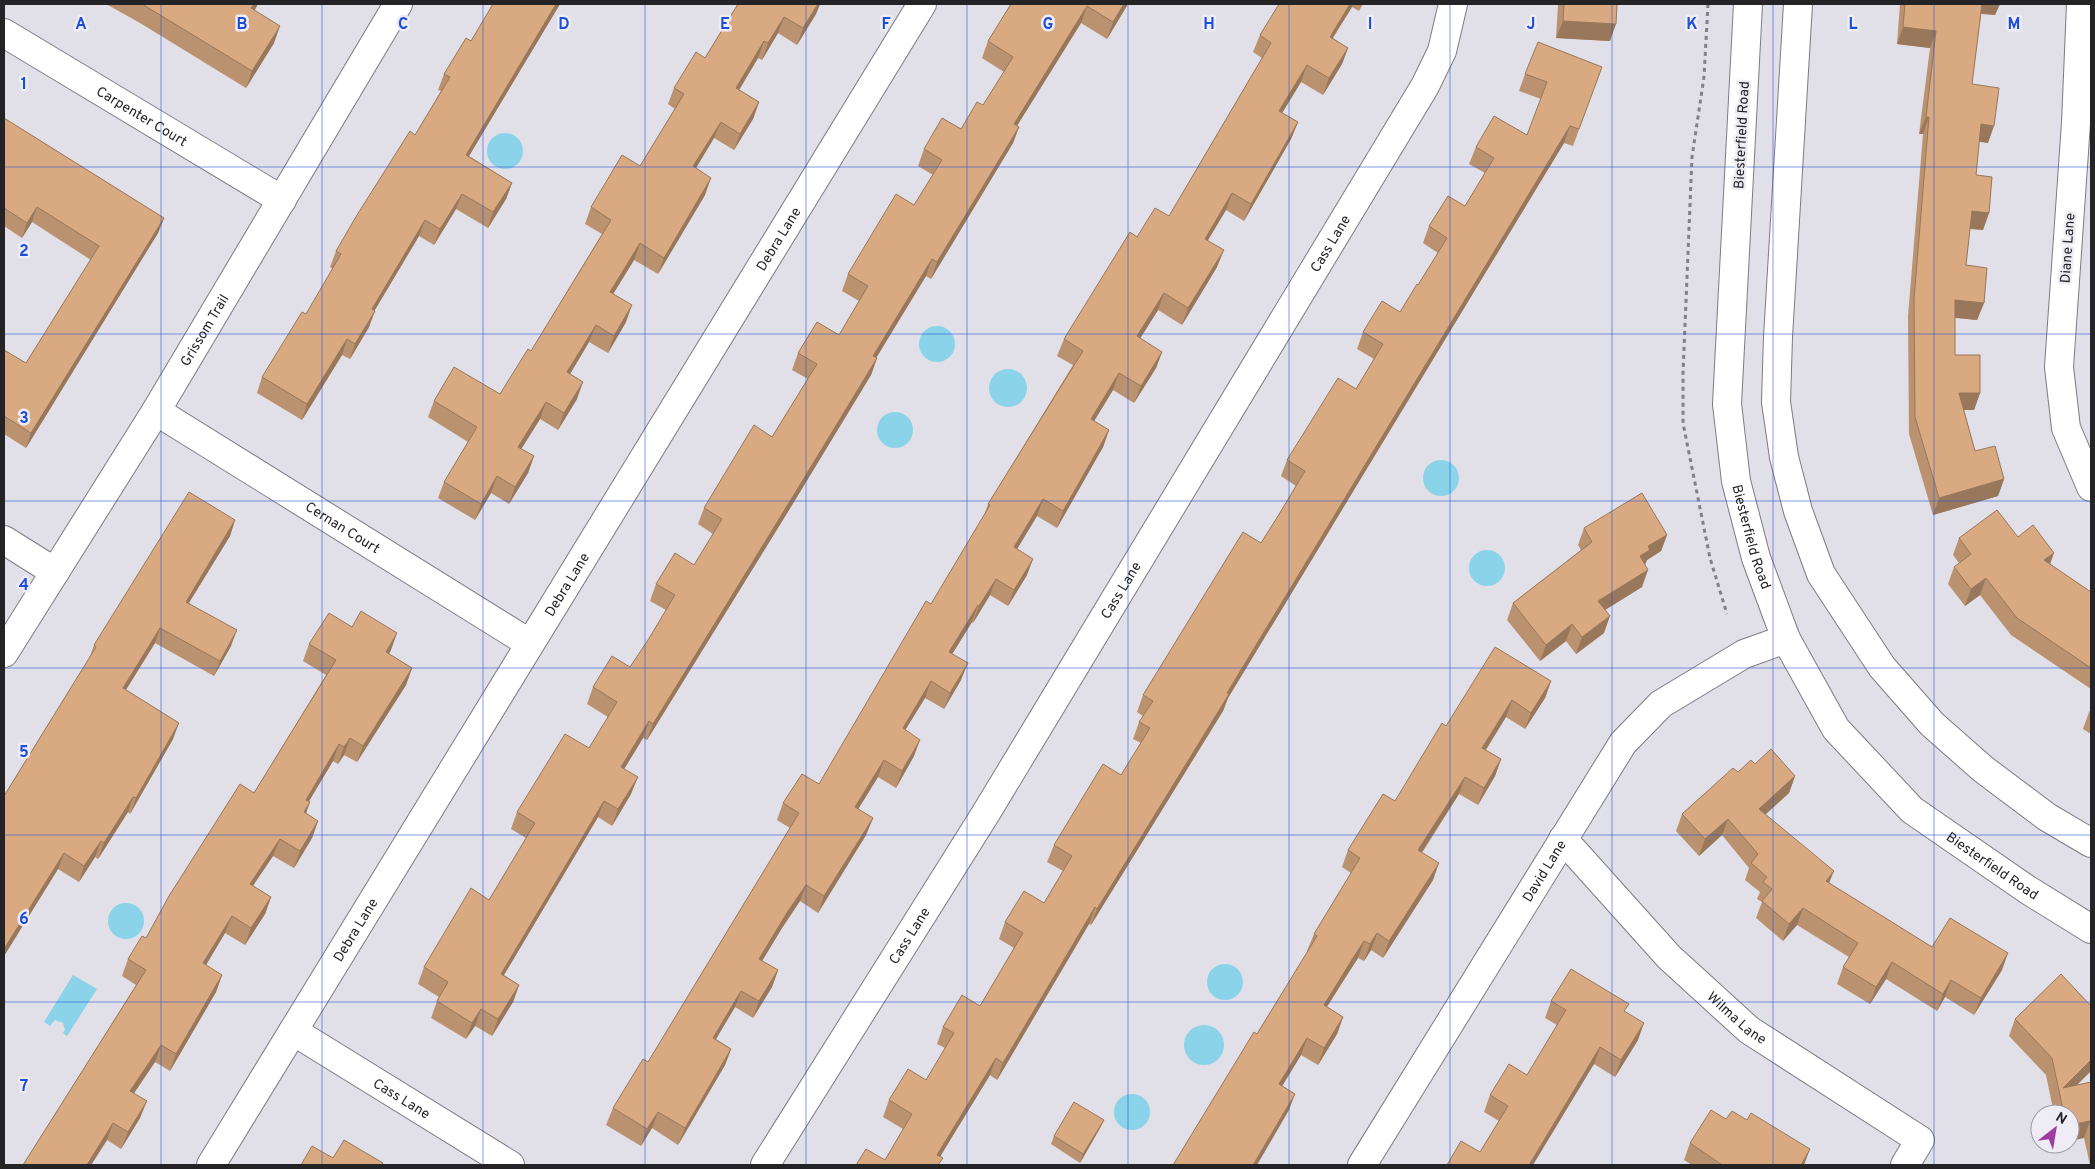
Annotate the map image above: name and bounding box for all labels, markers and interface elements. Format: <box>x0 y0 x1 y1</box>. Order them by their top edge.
text: A <box>75 15 87 35</box>
text: B <box>236 15 248 35</box>
text: C <box>398 15 408 35</box>
text: D <box>558 15 570 35</box>
text: E <box>720 15 730 35</box>
text: F <box>881 15 891 35</box>
text: G <box>1043 15 1053 35</box>
text: H <box>1203 15 1215 35</box>
text: I <box>1368 15 1372 35</box>
text: J <box>1527 15 1535 35</box>
text: K <box>1686 15 1698 35</box>
text: L <box>1848 15 1858 35</box>
text: M <box>2008 15 2020 35</box>
text: 1 <box>21 75 27 95</box>
street label: Biesterfield Road <box>1731 81 1754 189</box>
street label: Carpenter Court <box>93 83 190 151</box>
street label: Debra Lane <box>753 205 805 275</box>
street label: Cass Lane <box>1307 212 1355 276</box>
street label: Diane Lane <box>2058 212 2079 284</box>
text: 2 <box>19 242 29 262</box>
street label: Grissom Trail <box>178 292 233 370</box>
text: 3 <box>19 409 29 429</box>
street label: Biesterfield Road <box>1727 483 1774 592</box>
street label: Cernan Court <box>302 499 383 558</box>
street label: Debra Lane <box>542 550 594 620</box>
street label: Cass Lane <box>1098 559 1146 623</box>
text: 4 <box>19 576 29 596</box>
text: 5 <box>19 743 29 763</box>
street label: Biesterfield Road <box>1942 829 2041 904</box>
street label: David Lane <box>1520 837 1571 906</box>
street label: Debra Lane <box>330 895 382 965</box>
street label: Cass Lane <box>886 905 935 968</box>
text: 6 <box>19 910 29 930</box>
street label: Wilma Lane <box>1703 989 1769 1049</box>
street label: Cass Lane <box>369 1076 433 1124</box>
text: 7 <box>20 1077 28 1097</box>
north arrow <box>2030 1104 2080 1154</box>
text: N <box>2052 1109 2070 1129</box>

